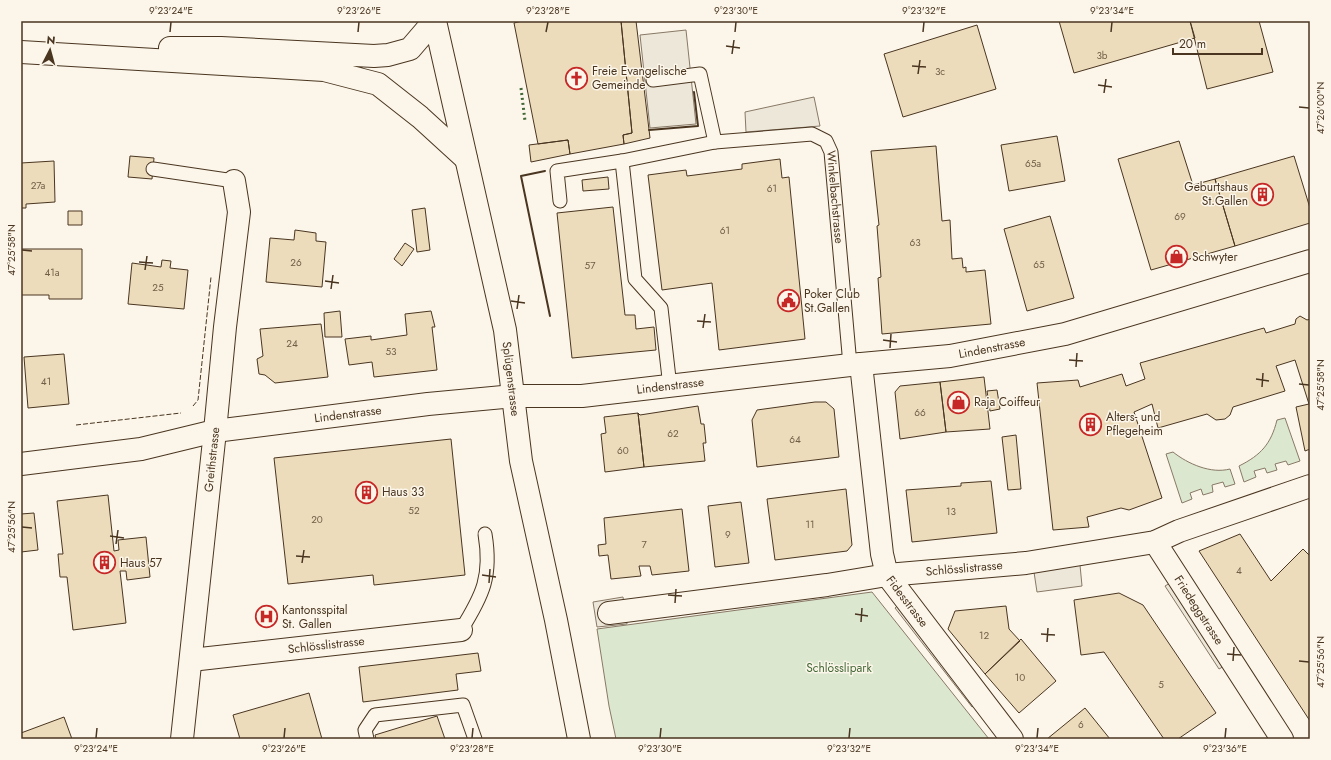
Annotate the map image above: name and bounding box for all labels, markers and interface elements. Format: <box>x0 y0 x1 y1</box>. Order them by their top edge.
text: 9°23'24"E <box>149 3 193 18</box>
text: 9°23'26"E <box>337 3 381 18</box>
text: 9°23'28"E <box>526 3 570 18</box>
text: 9°23'30"E <box>714 3 758 18</box>
text: 9°23'32"E <box>902 3 946 18</box>
text: 9°23'34"E <box>1090 3 1134 18</box>
north arrow <box>30 30 70 70</box>
scale bar <box>1173 30 1262 56</box>
text: N <box>46 32 56 48</box>
text: 20 m <box>1179 35 1206 53</box>
house number: 3b <box>1096 48 1108 63</box>
place label: Freie Evangelische Gemeinde <box>592 62 687 94</box>
house number: 3c <box>935 64 945 79</box>
church icon: Freie Evangelische Gemeinde <box>563 65 589 91</box>
text: 47°26'00"N <box>1313 82 1328 134</box>
street label: Winkelbachstrasse <box>822 150 848 244</box>
house number: 65a <box>1025 156 1041 171</box>
house number: 27a <box>31 178 46 193</box>
place label: Geburtshaus St.Gallen <box>1184 178 1248 210</box>
house number: 61 <box>767 181 777 196</box>
building icon: Geburtshaus St.Gallen <box>1250 181 1276 207</box>
house number: 69 <box>1174 209 1186 224</box>
house number: 61 <box>720 223 730 238</box>
text: 47°25'58"N <box>4 224 19 276</box>
house number: 63 <box>909 235 921 250</box>
shop icon: Schwyter <box>1163 244 1189 270</box>
place label: Schwyter <box>1192 248 1238 266</box>
house number: 26 <box>290 255 302 270</box>
house number: 65 <box>1033 257 1045 272</box>
house number: 57 <box>585 258 596 273</box>
house number: 41a <box>44 265 60 280</box>
house number: 25 <box>152 280 164 295</box>
place label: Poker Club St.Gallen <box>804 285 860 317</box>
public building icon: Poker Club St.Gallen <box>775 288 801 314</box>
street label: Lindenstrasse <box>957 333 1027 363</box>
house number: 24 <box>286 336 298 351</box>
street label: Splügenstrasse <box>497 340 524 417</box>
house number: 53 <box>385 344 397 359</box>
text: 47°25'58"N <box>1313 359 1328 411</box>
street label: Lindenstrasse <box>636 373 705 399</box>
house number: 41 <box>41 374 51 389</box>
shop icon: Raja Coiffeur <box>945 389 971 415</box>
place label: Raja Coiffeur <box>974 393 1041 411</box>
street label: Lindenstrasse <box>313 401 383 427</box>
house number: 66 <box>914 405 926 420</box>
place label: Alters- und Pflegeheim <box>1106 408 1163 440</box>
building icon: Alters- und Pflegeheim <box>1077 411 1103 437</box>
street label: Greithstrasse <box>200 426 224 493</box>
house number: 62 <box>667 426 679 441</box>
house number: 64 <box>789 432 801 447</box>
house number: 60 <box>617 443 629 458</box>
building icon: Haus 33 <box>354 479 380 505</box>
place label: Haus 33 <box>382 483 425 501</box>
text: 47°25'56"N <box>4 501 19 553</box>
house number: 52 <box>408 503 420 518</box>
house number: 13 <box>946 504 957 519</box>
house number: 20 <box>311 512 323 527</box>
house number: 11 <box>806 517 815 532</box>
house number: 9 <box>725 527 731 542</box>
house number: 7 <box>641 537 647 552</box>
building icon: Haus 57 <box>91 550 117 576</box>
place label: Haus 57 <box>120 554 163 572</box>
street label: Schlösslistrasse <box>925 556 1003 581</box>
house number: 4 <box>1236 563 1242 578</box>
street label: Fidesstrasse <box>882 572 933 631</box>
street label: Friedeggstrasse <box>1170 572 1228 648</box>
place label: Kantonsspital St. Gallen <box>282 601 348 633</box>
hospital icon: Kantonsspital St. Gallen <box>254 604 280 630</box>
house number: 12 <box>979 628 989 643</box>
street label: Schlösslistrasse <box>287 632 365 658</box>
text: 47°25'56"N <box>1313 636 1328 688</box>
park label: Schlösslipark <box>806 659 872 677</box>
house number: 10 <box>1015 670 1025 685</box>
house number: 5 <box>1158 677 1164 692</box>
house number: 6 <box>1078 717 1084 732</box>
text: 9°23'24"E <box>74 741 118 756</box>
text: 9°23'26"E <box>262 741 306 756</box>
text: 9°23'28"E <box>450 741 494 756</box>
text: 9°23'30"E <box>638 741 682 756</box>
text: 9°23'32"E <box>827 741 871 756</box>
text: 9°23'34"E <box>1015 741 1059 756</box>
text: 9°23'36"E <box>1203 741 1247 756</box>

